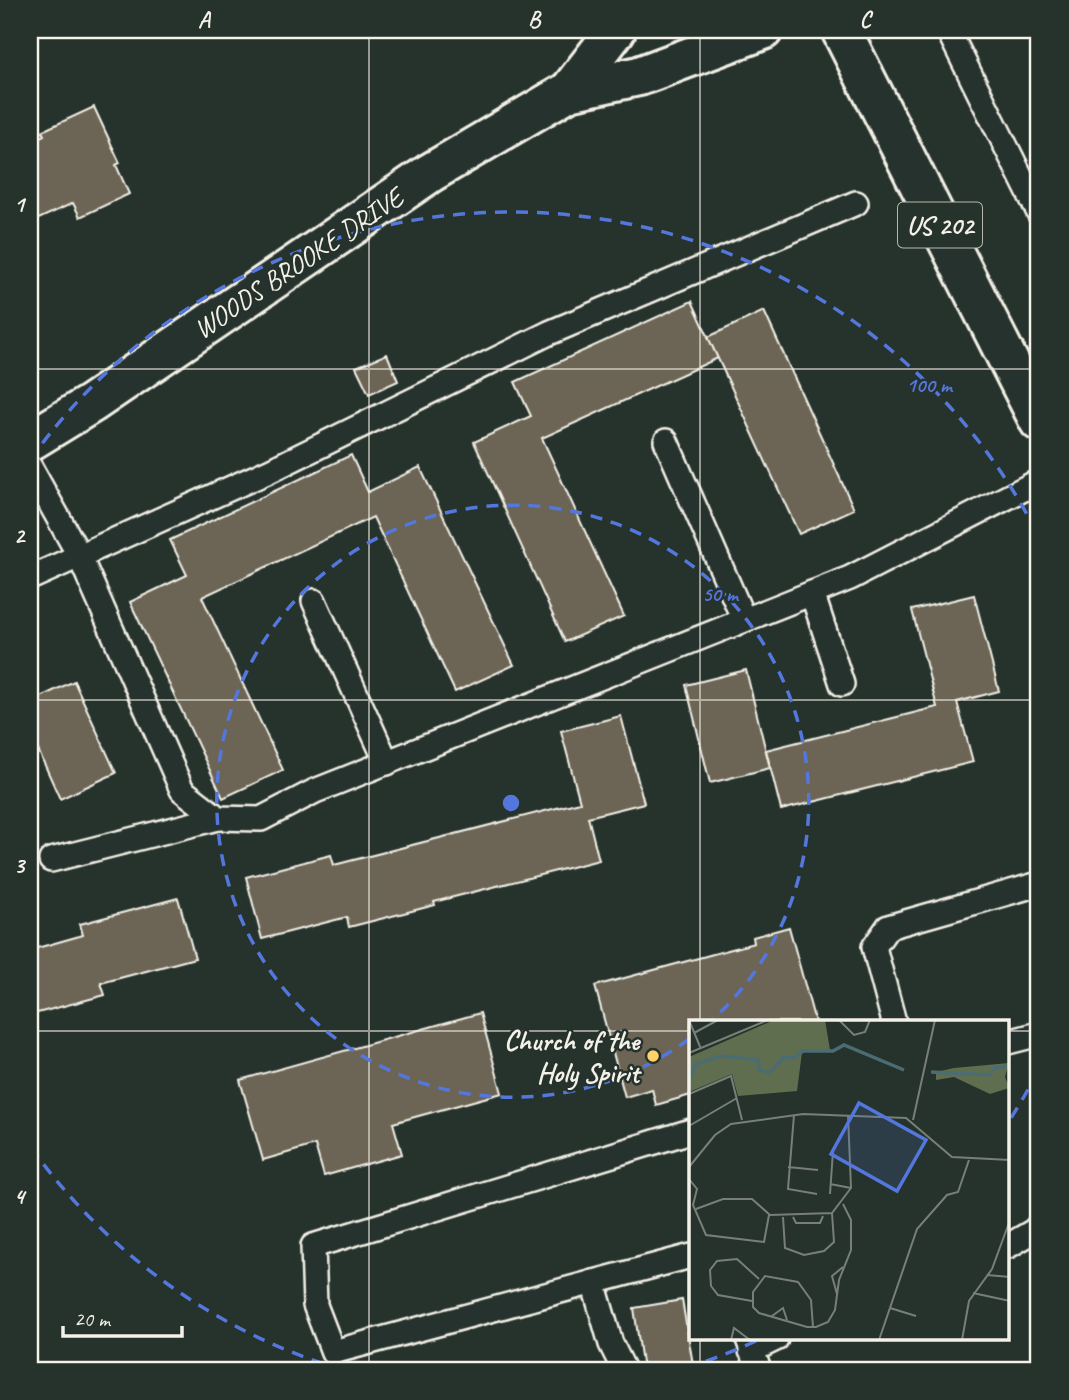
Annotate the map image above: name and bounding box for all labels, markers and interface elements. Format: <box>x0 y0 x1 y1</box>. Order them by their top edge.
text: A <box>198 5 212 34</box>
text: B <box>528 5 542 34</box>
text: C <box>860 5 874 34</box>
street label: WOODS BROOKE DRIVE <box>187 178 412 346</box>
text: 1 <box>14 190 27 219</box>
road number: US 202 <box>898 202 982 248</box>
text: 100 m <box>906 372 954 398</box>
text: 2 <box>14 521 27 550</box>
text: 50 m <box>702 581 740 607</box>
centre of rings <box>499 791 523 815</box>
text: 3 <box>14 851 27 880</box>
inset map <box>689 1020 1010 1340</box>
place label: Church of the Holy Spirit <box>504 1023 643 1091</box>
marker: Church of the Holy Spirit <box>645 1048 661 1064</box>
text: 4 <box>14 1182 27 1211</box>
scale bar <box>63 1295 182 1339</box>
text: 20 m <box>74 1306 112 1332</box>

